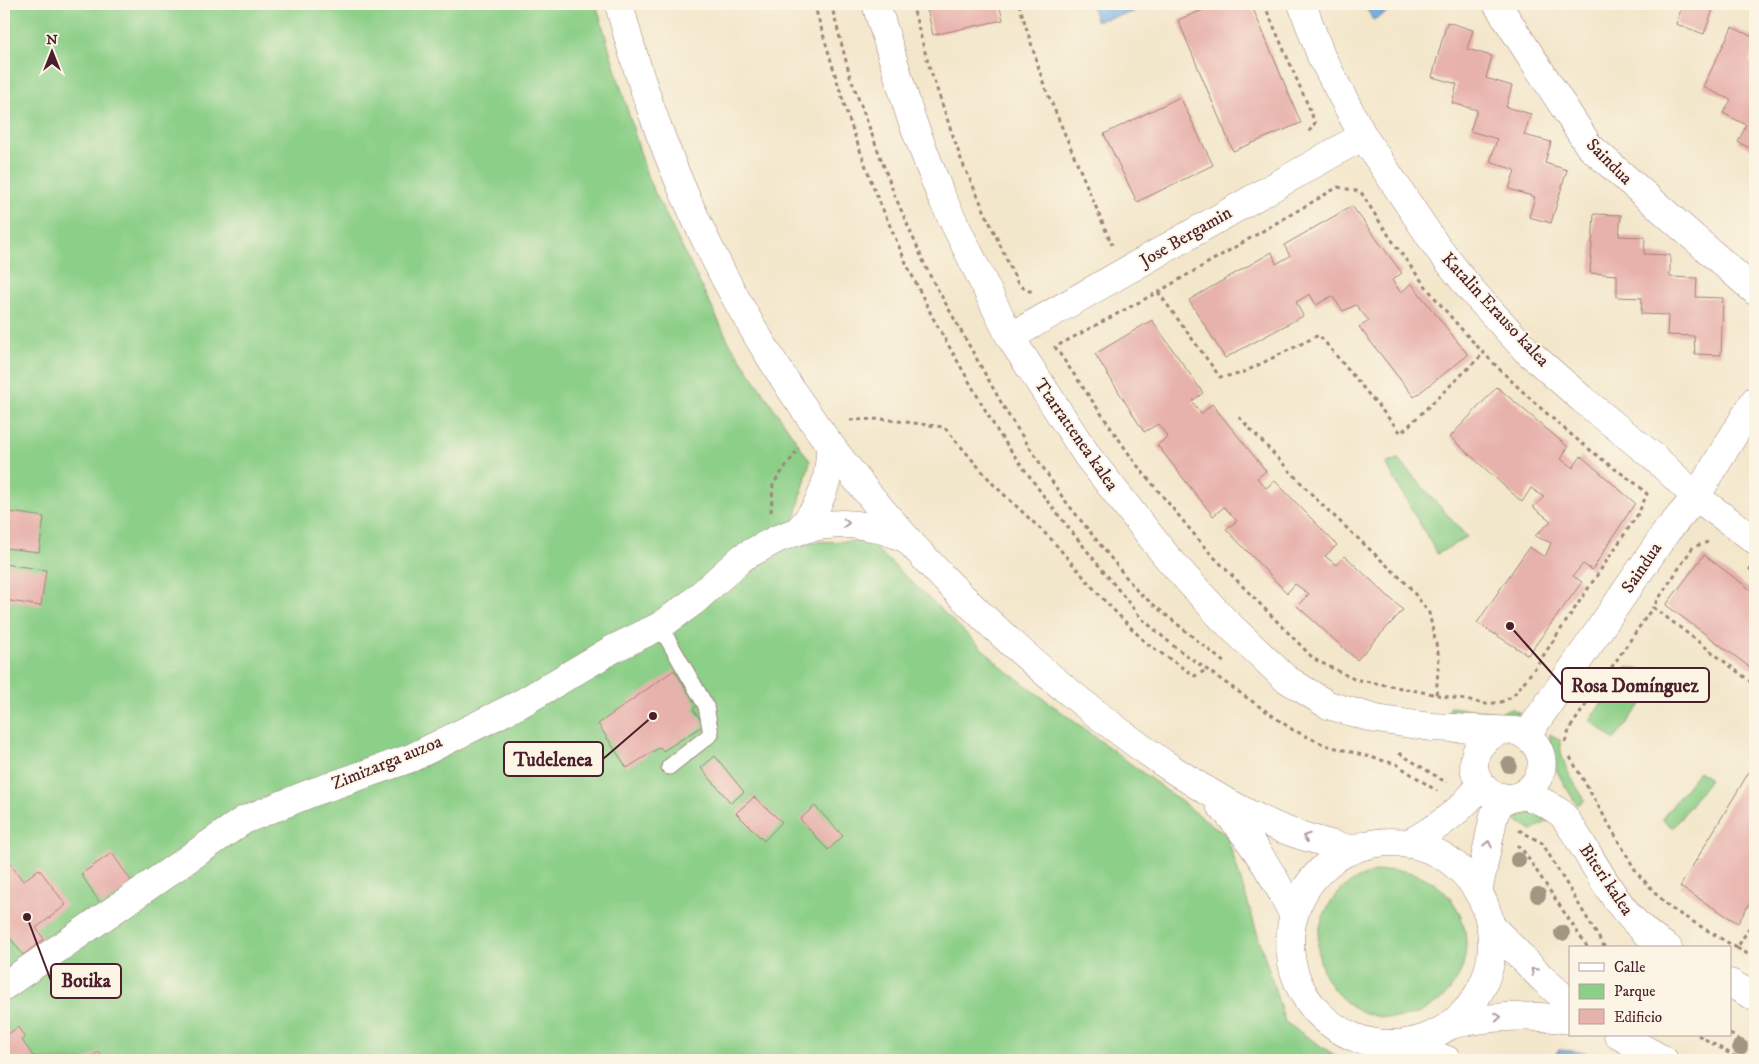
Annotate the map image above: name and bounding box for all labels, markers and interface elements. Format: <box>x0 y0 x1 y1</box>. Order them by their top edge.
north arrow <box>28 28 78 78</box>
text: N <box>46 31 58 49</box>
street label: Saindua <box>1581 134 1637 190</box>
street label: Jose Bergamin <box>1134 202 1236 273</box>
street label: Katalin Erauso kalea <box>1436 248 1554 372</box>
street label: Ttarrattenea kalea <box>1029 375 1123 496</box>
one-way arrow <box>843 518 851 528</box>
street label: Saindua <box>1617 538 1667 598</box>
callout: Rosa Domínguez <box>1562 668 1709 702</box>
text: Rosa Domínguez <box>1571 675 1699 698</box>
street label: Zimizarga auzoa <box>328 731 446 795</box>
callout: Tudelenea <box>504 742 603 776</box>
text: Tudelenea <box>513 749 593 772</box>
one-way arrow <box>1303 833 1311 843</box>
one-way arrow <box>1482 839 1493 848</box>
street label: Biteri kalea <box>1574 840 1638 920</box>
legend <box>1569 946 1732 1036</box>
text: Calle <box>1614 958 1646 977</box>
callout: Botika <box>51 964 121 998</box>
one-way arrow <box>1531 967 1540 976</box>
text: Botika <box>61 970 112 993</box>
text: Parque <box>1614 982 1655 1001</box>
text: Edificio <box>1614 1008 1662 1027</box>
one-way arrow <box>1494 1012 1502 1023</box>

